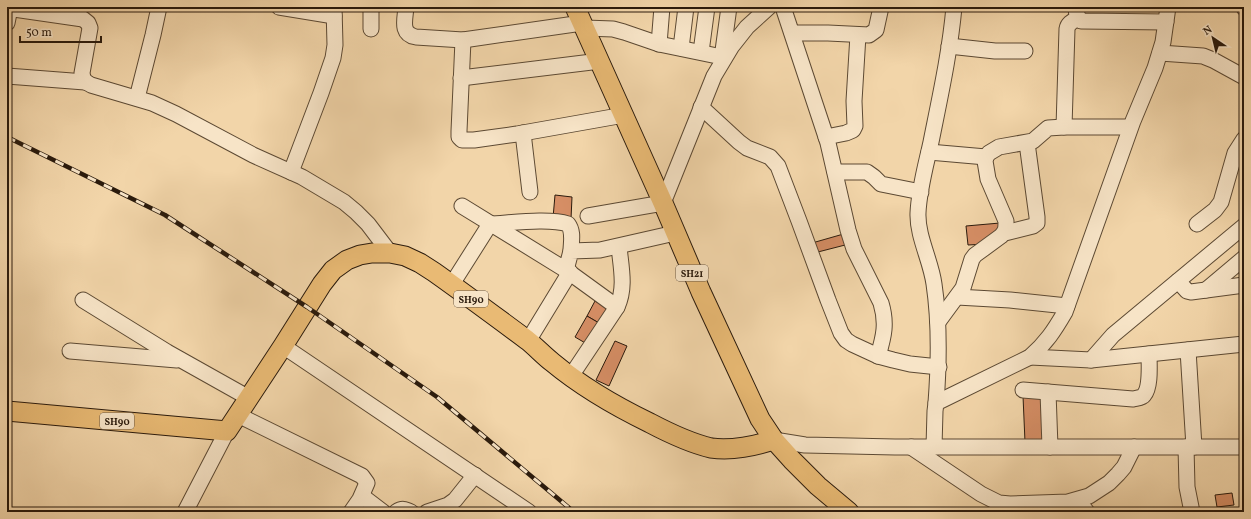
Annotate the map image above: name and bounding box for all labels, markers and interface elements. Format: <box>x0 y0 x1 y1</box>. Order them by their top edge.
scale bar <box>20 18 101 44</box>
north arrow <box>1193 18 1233 58</box>
text: N <box>1201 23 1216 39</box>
text: 50 m <box>26 25 52 41</box>
road number: SH21 <box>676 265 708 281</box>
road number: SH90 <box>454 291 488 307</box>
road number: SH90 <box>100 413 134 429</box>

